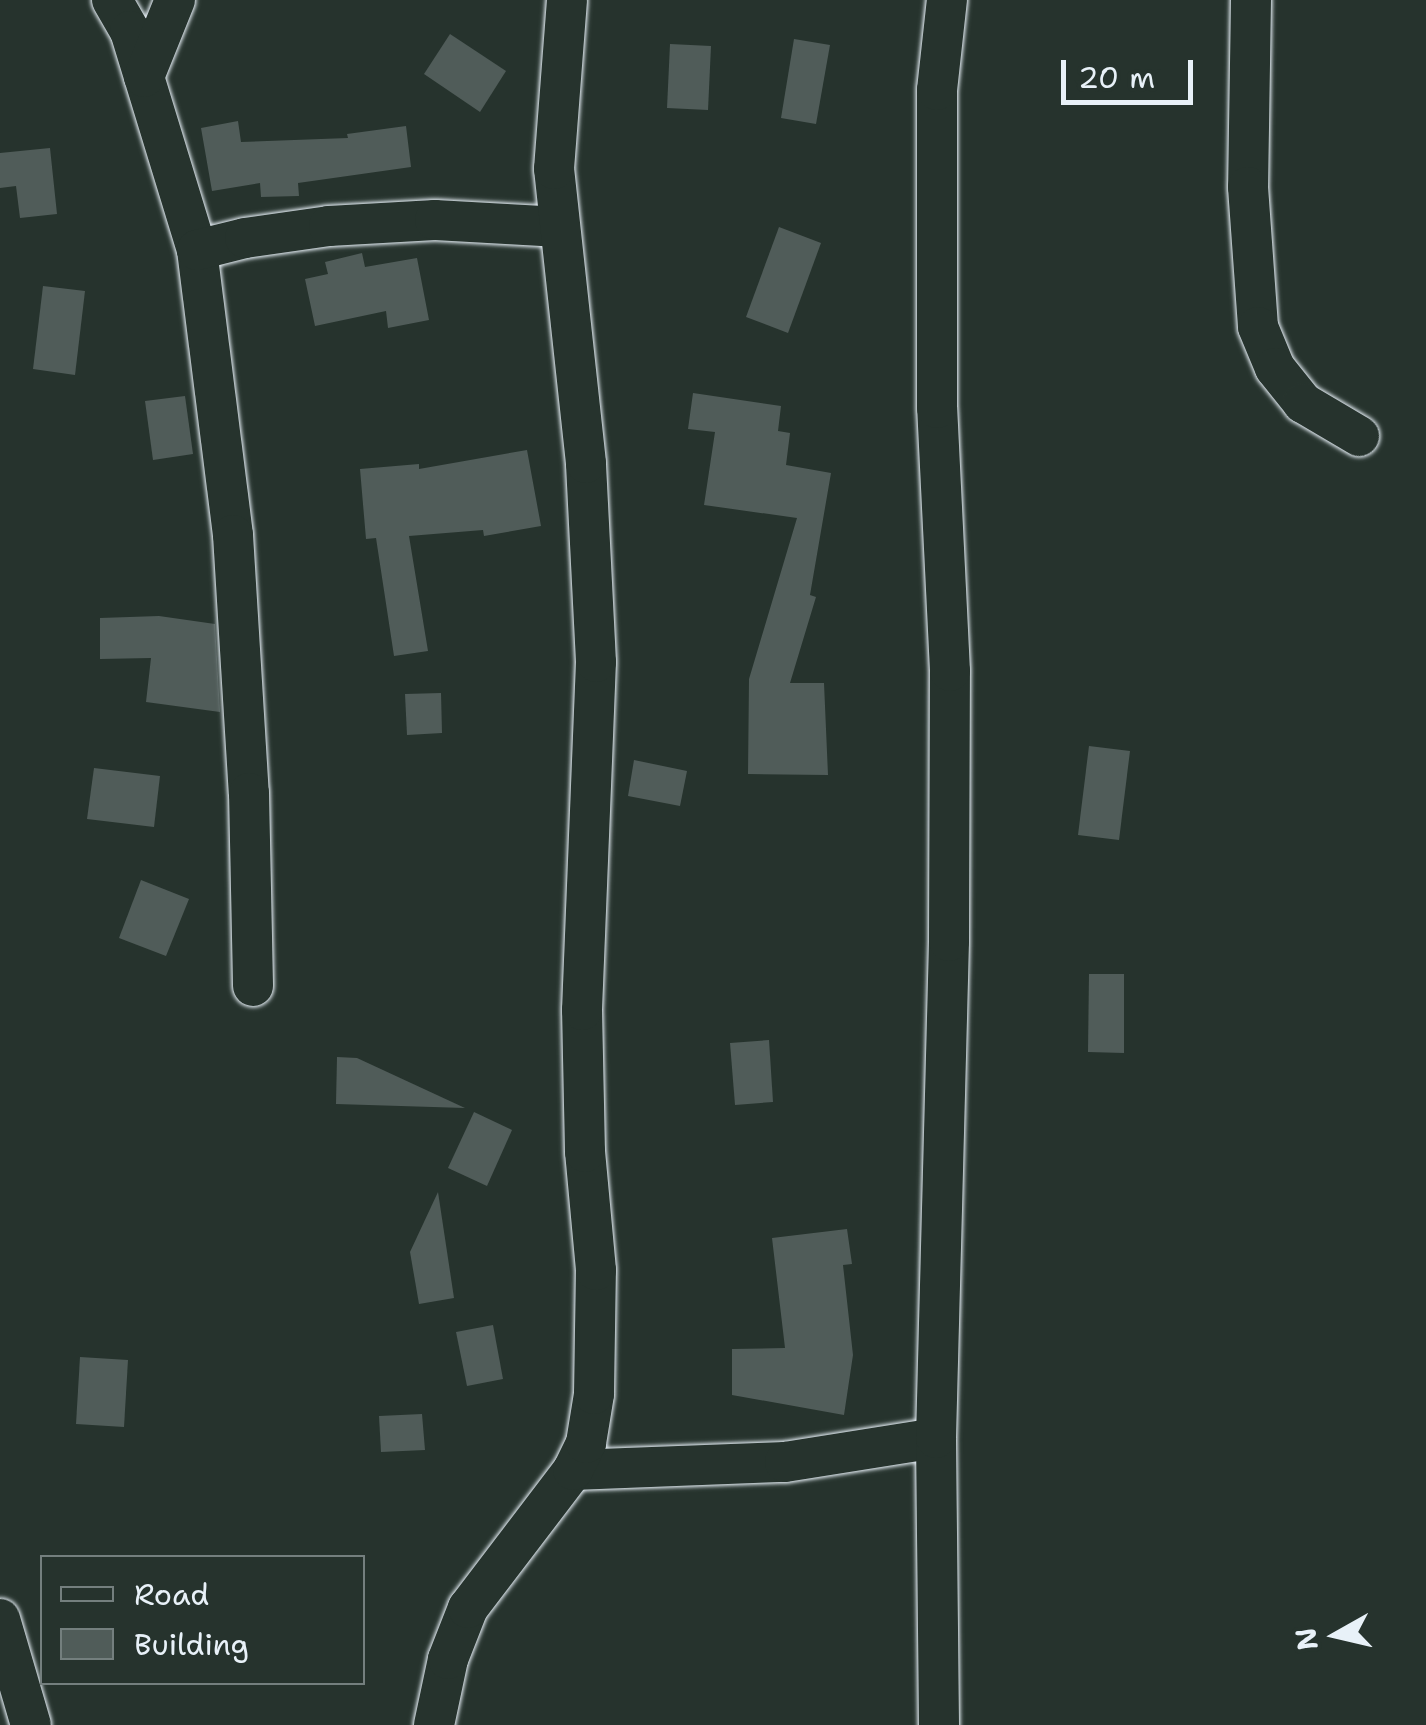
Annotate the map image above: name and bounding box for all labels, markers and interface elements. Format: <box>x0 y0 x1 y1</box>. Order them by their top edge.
scale bar <box>1066 40 1198 102</box>
text: 20 m <box>1078 57 1155 98</box>
legend <box>40 1555 365 1685</box>
text: Road <box>134 1574 209 1615</box>
north arrow <box>1286 1585 1386 1685</box>
text: Building <box>134 1624 249 1665</box>
text: N <box>1286 1626 1327 1653</box>

